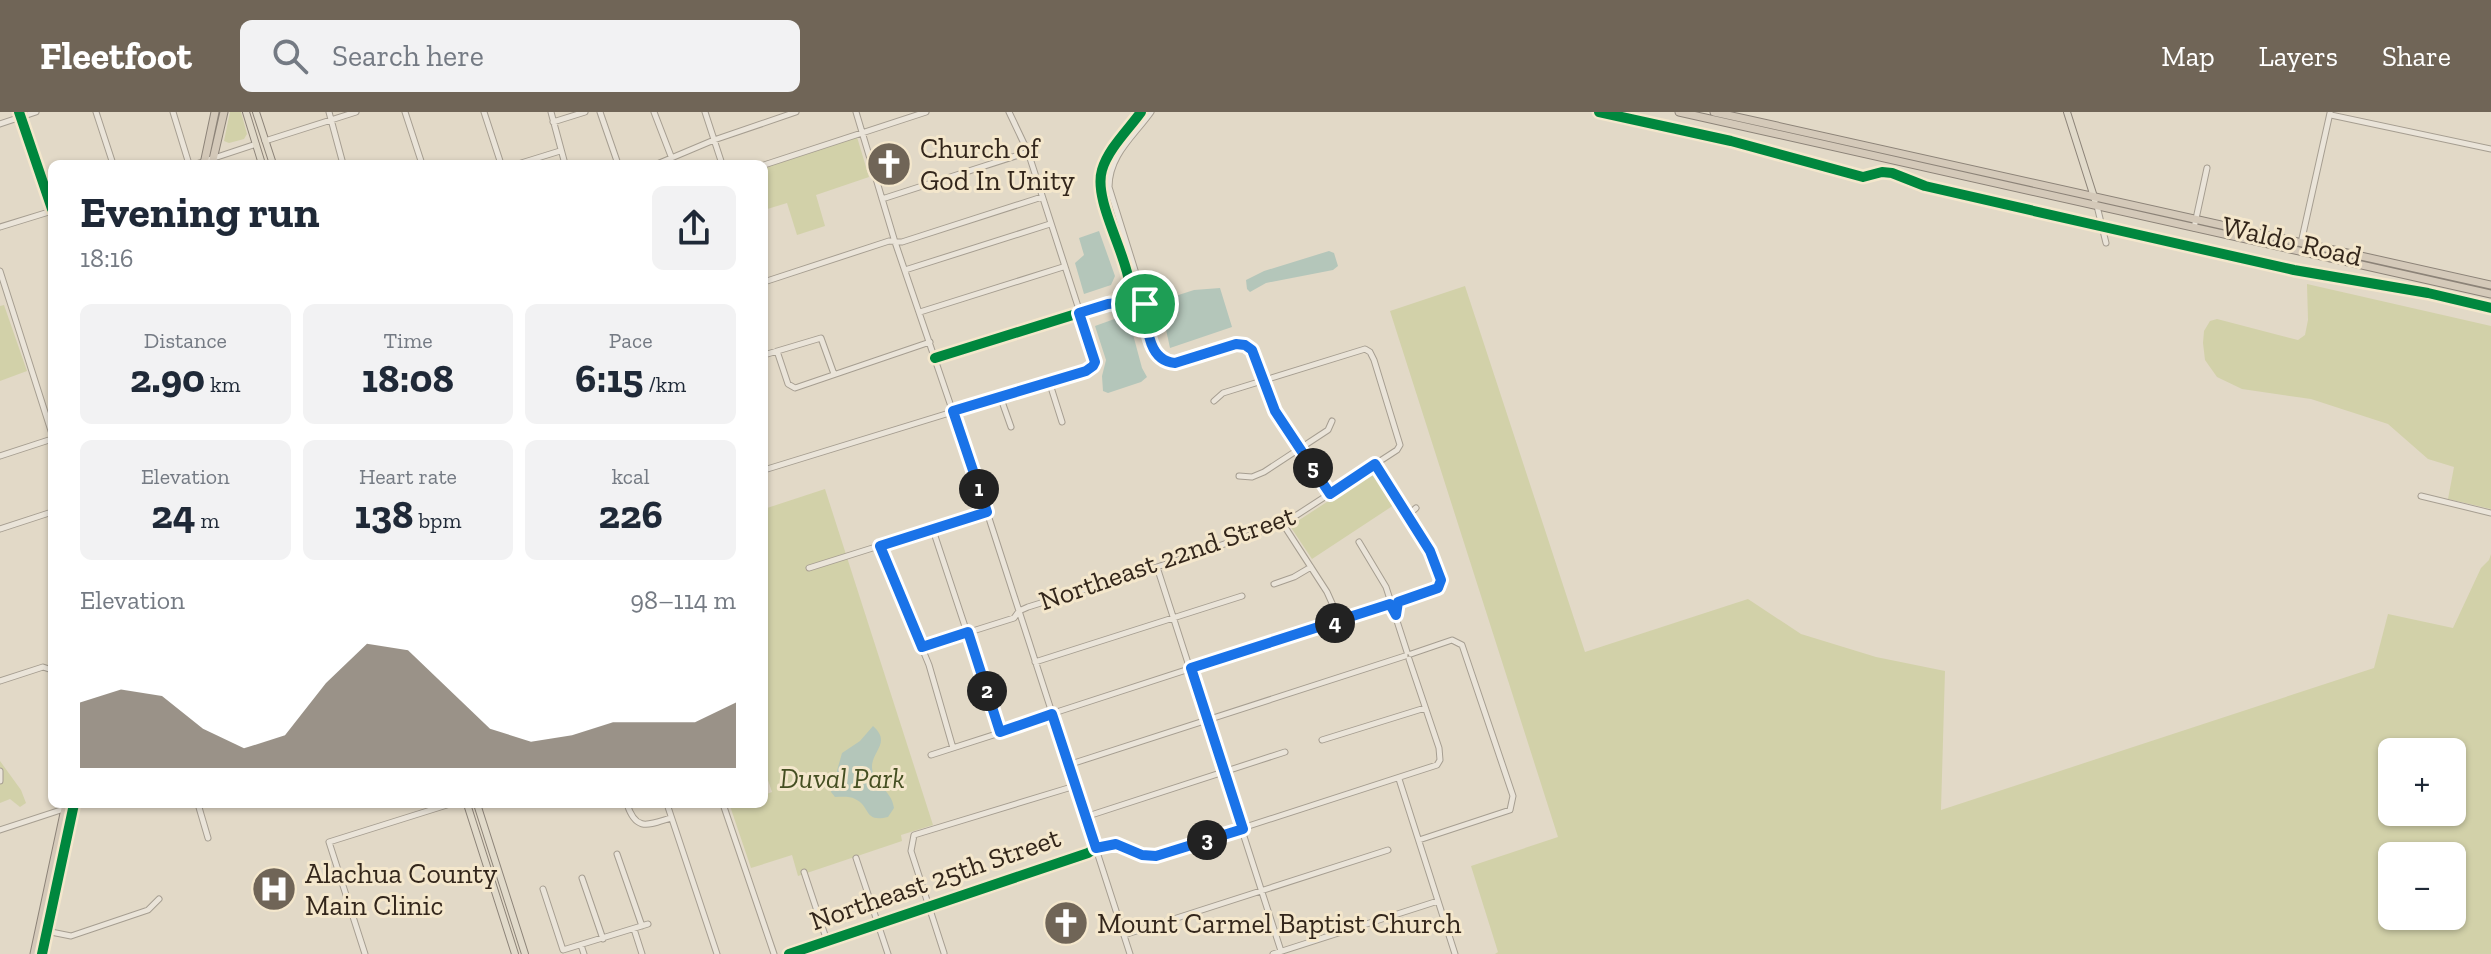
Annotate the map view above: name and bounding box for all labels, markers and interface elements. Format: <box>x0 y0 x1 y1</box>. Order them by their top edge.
search box <box>240 20 800 92</box>
text: Fleetfoot <box>40 33 192 79</box>
icon: search <box>268 34 312 78</box>
text: Search here <box>332 38 484 74</box>
text: Map <box>2161 40 2215 73</box>
text: Layers <box>2259 40 2338 73</box>
text: Share <box>2382 40 2451 73</box>
place label: Church of God In Unity <box>920 132 1076 197</box>
church icon: Church of God In Unity <box>865 140 913 188</box>
text: Evening run <box>80 185 320 238</box>
button: share <box>652 186 736 270</box>
street label: Waldo Road <box>2219 209 2365 273</box>
text: 18:16 <box>80 242 134 274</box>
pin <box>1111 270 1179 338</box>
icon: arrive <box>1123 282 1167 326</box>
text: Distance <box>144 327 227 354</box>
text: Time <box>383 327 433 354</box>
text: Pace <box>609 327 652 354</box>
text: 2.90 <box>130 354 205 402</box>
text: 18:08 <box>362 354 454 402</box>
text: 6:15 <box>575 354 643 402</box>
text: km <box>205 371 241 398</box>
text: /km <box>643 371 686 398</box>
pin: 5 <box>1293 448 1333 488</box>
text: 5 <box>1307 454 1319 481</box>
text: Elevation <box>141 463 230 490</box>
text: Heart rate <box>359 463 457 490</box>
text: kcal <box>612 463 650 490</box>
pin: 1 <box>959 469 999 509</box>
text: 1 <box>975 475 983 502</box>
text: 24 <box>151 490 195 538</box>
text: 138 <box>355 490 414 538</box>
text: 226 <box>598 490 663 538</box>
street label: Northeast 22nd Street <box>1035 499 1300 617</box>
text: m <box>195 507 219 534</box>
text: bpm <box>414 507 461 534</box>
text: Elevation <box>80 584 185 616</box>
text: 98–114 m <box>630 584 736 616</box>
pin: 4 <box>1315 603 1355 643</box>
text: 4 <box>1329 609 1341 636</box>
pin: 2 <box>967 671 1007 711</box>
text: 2 <box>981 677 993 704</box>
map controls <box>2378 738 2466 930</box>
button: + <box>2378 738 2466 826</box>
park label: Duval Park <box>779 762 905 795</box>
street label: Northeast 25th Street <box>805 820 1065 937</box>
pin: 3 <box>1187 820 1227 860</box>
text: 3 <box>1201 826 1213 853</box>
button: − <box>2378 842 2466 930</box>
place label: Alachua County Main Clinic <box>305 857 498 922</box>
hospital icon: Alachua County Main Clinic <box>250 865 298 913</box>
church icon: Mount Carmel Baptist Church <box>1042 899 1090 947</box>
place label: Mount Carmel Baptist Church <box>1097 907 1462 940</box>

